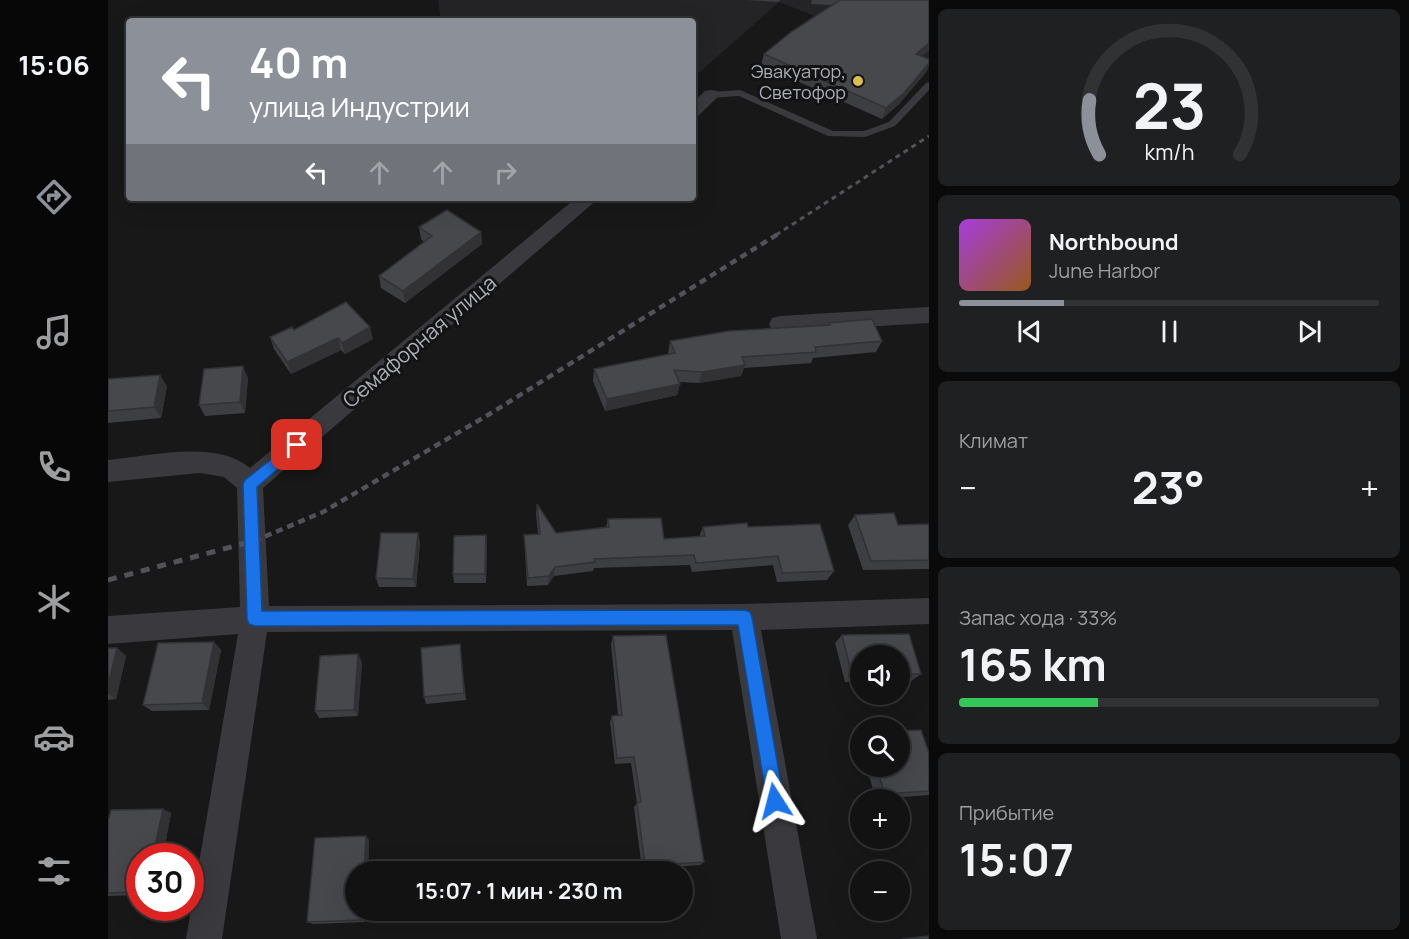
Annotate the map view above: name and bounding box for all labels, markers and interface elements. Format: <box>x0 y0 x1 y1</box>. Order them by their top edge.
text: 40 m <box>249 33 348 91</box>
icon: left <box>150 42 228 120</box>
text: 15:06 <box>18 46 90 83</box>
place label: Эвакуатор, Светофор <box>751 59 846 104</box>
text: 23 <box>1132 62 1206 148</box>
marker: Эвакуатор, Светофор <box>851 74 865 88</box>
text: улица Индустрии <box>249 88 470 125</box>
text: km/h <box>1144 137 1194 166</box>
icon: left <box>300 156 333 189</box>
icon: ahead <box>363 156 396 189</box>
icon: ahead <box>426 156 459 189</box>
icon: right <box>489 156 522 189</box>
icon: directions <box>33 176 75 218</box>
text: Northbound <box>1049 227 1179 257</box>
text: June Harbor <box>1049 257 1161 284</box>
street label: Семафорная улица <box>336 268 502 414</box>
icon: music <box>33 311 75 353</box>
icon: previous <box>1013 315 1046 348</box>
icon: pause <box>1153 315 1186 348</box>
icon: next <box>1293 315 1326 348</box>
pin <box>271 419 322 470</box>
text: Климат <box>959 427 1028 454</box>
icon: arrive <box>280 428 313 461</box>
icon: phone <box>33 446 75 488</box>
text: 23° <box>1132 456 1205 518</box>
text: − <box>959 465 977 510</box>
text: + <box>1360 465 1379 510</box>
icon: climate <box>33 581 75 623</box>
text: Запас хода · 33% <box>959 604 1117 631</box>
text: 165 km <box>959 633 1107 695</box>
map controls <box>850 645 910 921</box>
button: sound <box>850 645 910 705</box>
icon: car <box>33 716 75 758</box>
button: search <box>850 717 910 777</box>
position arrow <box>743 769 807 833</box>
button: + <box>850 789 910 849</box>
text: Прибытие <box>959 799 1054 826</box>
text: 15:07 <box>959 828 1074 890</box>
speed limit sign: 30 <box>126 843 204 921</box>
icon: filters <box>33 850 75 892</box>
button: − <box>850 861 910 921</box>
text: 15:07 · 1 мин · 230 m <box>415 876 623 906</box>

